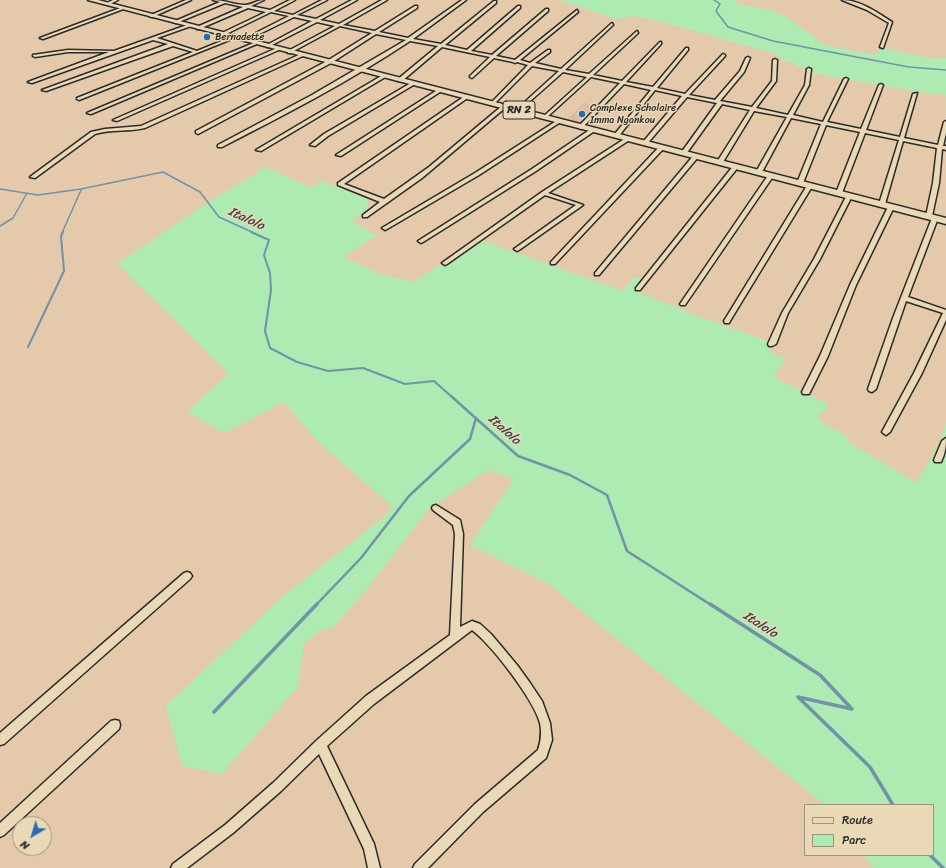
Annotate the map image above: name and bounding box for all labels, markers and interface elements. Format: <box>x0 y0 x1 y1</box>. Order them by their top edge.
place label: Bernadette <box>215 31 264 43</box>
marker: Bernadette <box>202 32 212 42</box>
road number: RN 2 <box>503 101 535 119</box>
place label: Complexe Scholaire Imma Ngankou <box>590 102 676 126</box>
marker: Complexe Scholaire Imma Ngankou <box>577 109 587 119</box>
water label: Italolo <box>226 204 266 234</box>
water label: Italolo <box>485 412 523 448</box>
water label: Italolo <box>740 608 780 642</box>
legend <box>804 804 934 856</box>
text: Route <box>842 809 873 831</box>
north arrow <box>12 816 52 856</box>
text: Parc <box>842 829 866 851</box>
text: N <box>16 835 34 855</box>

